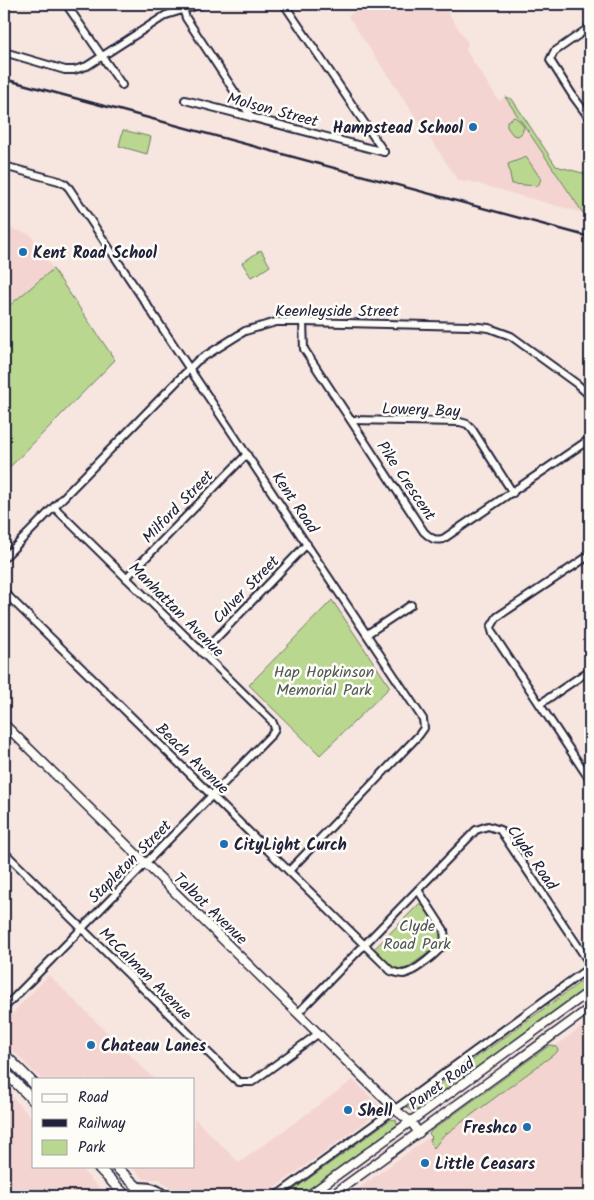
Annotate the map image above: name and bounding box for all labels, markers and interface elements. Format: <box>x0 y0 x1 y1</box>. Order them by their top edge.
street label: Molson Street <box>224 86 322 135</box>
place label: Hampstead School <box>333 116 464 141</box>
marker: Hampstead School <box>467 121 479 133</box>
place label: Kent Road School <box>33 241 158 266</box>
marker: Kent Road School <box>17 246 29 258</box>
street label: Keenleyside Street <box>275 299 400 324</box>
street label: Lowery Bay <box>381 397 461 424</box>
street label: Pike Crescent <box>370 436 442 526</box>
street label: Milford Street <box>136 464 220 549</box>
street label: Kent Road <box>265 467 325 540</box>
street label: Culver Street <box>207 549 286 630</box>
street label: Manhattan Avenue <box>122 556 230 664</box>
park label: Hap Hopkinson Memorial Park <box>274 660 374 703</box>
street label: Beach Avenue <box>149 717 234 801</box>
street label: Stapleton Street <box>82 814 178 910</box>
street label: Clyde Road <box>500 820 564 896</box>
place label: CityLight Curch <box>234 833 347 858</box>
marker: CityLight Curch <box>218 838 230 850</box>
street label: Talbot Avenue <box>167 867 253 951</box>
park label: Clyde Road Park <box>383 914 451 957</box>
street label: McCalman Avenue <box>93 922 197 1026</box>
place label: Chateau Lanes <box>101 1034 207 1059</box>
marker: Chateau Lanes <box>85 1039 97 1051</box>
street label: Panet Road <box>404 1051 481 1117</box>
legend <box>32 1078 195 1168</box>
text: Road <box>78 1086 109 1110</box>
place label: Shell <box>358 1099 393 1124</box>
marker: Shell <box>342 1104 354 1116</box>
text: Railway <box>78 1112 126 1136</box>
place label: Freshco <box>463 1116 517 1141</box>
marker: Freshco <box>521 1121 533 1133</box>
text: Park <box>78 1136 106 1160</box>
place label: Little Ceasars <box>435 1152 536 1177</box>
marker: Little Ceasars <box>419 1157 431 1169</box>

